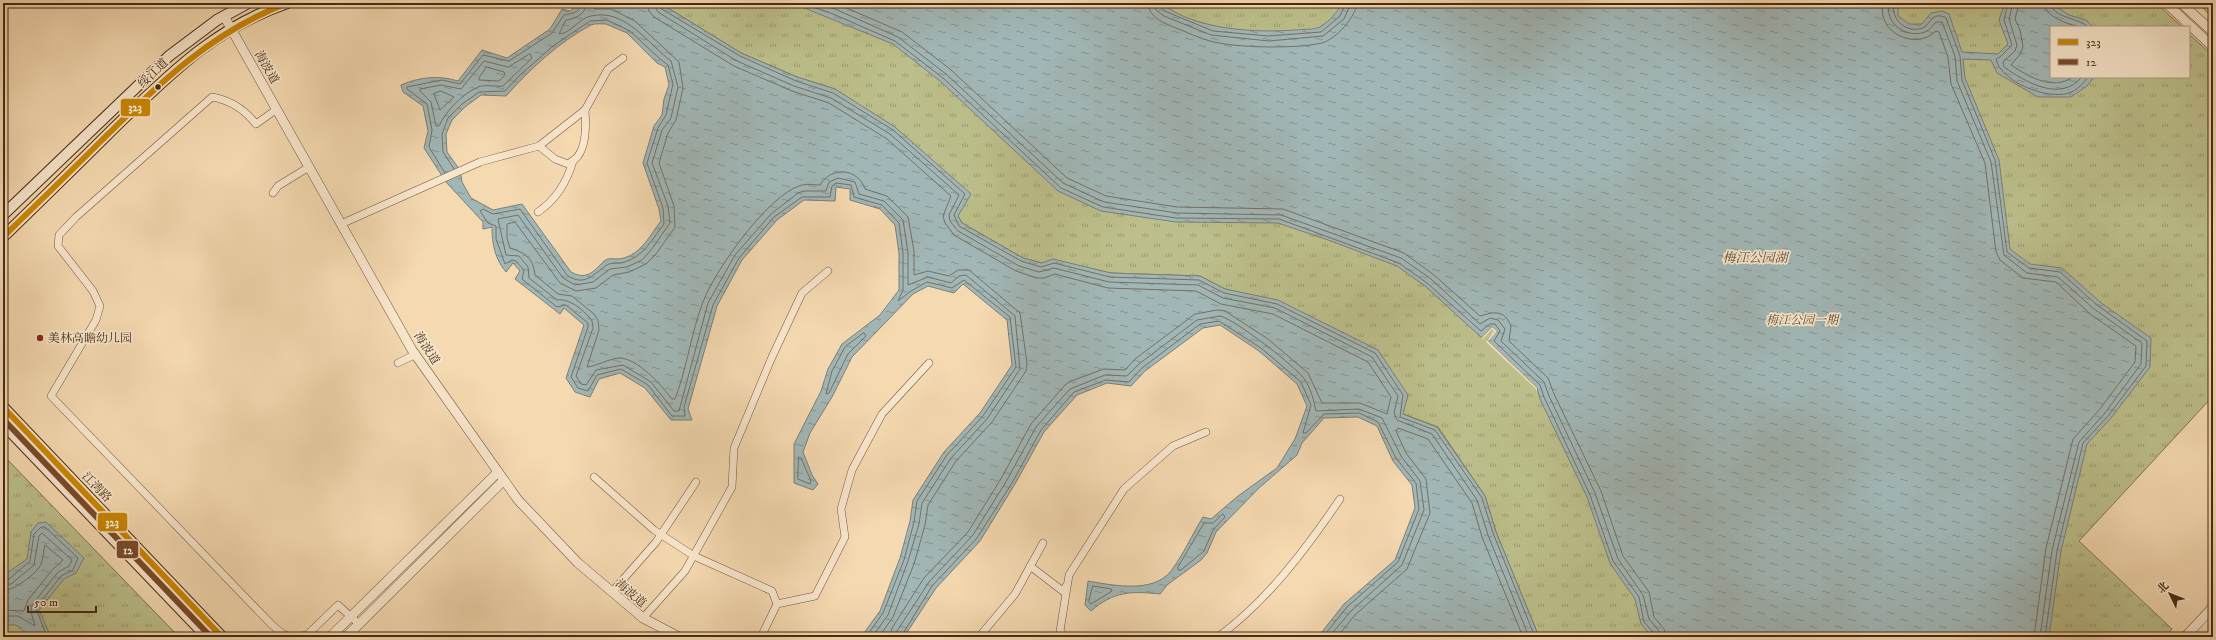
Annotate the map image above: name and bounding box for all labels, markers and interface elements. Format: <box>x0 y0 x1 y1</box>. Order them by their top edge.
legend <box>2050 26 2190 78</box>
text: 323 <box>2086 35 2101 50</box>
street label: 海波道 <box>251 48 282 87</box>
street label: 绥江道 <box>135 55 172 91</box>
text: 12 <box>2086 55 2096 70</box>
unlabelled marker <box>153 82 163 92</box>
line badge: 323 <box>120 98 151 117</box>
text: 323 <box>128 101 142 115</box>
water label: 梅江公园湖 <box>1722 250 1789 266</box>
park label: 梅江公园一期 <box>1766 313 1840 328</box>
street label: 海波道 <box>410 329 443 367</box>
place label: 美林高瞻幼儿园 <box>48 331 132 346</box>
marker: 美林高瞻幼儿园 <box>35 333 45 343</box>
street label: 江湾路 <box>79 469 115 506</box>
line badge: 323 <box>97 512 128 532</box>
text: 323 <box>105 516 119 530</box>
line badge: 12 <box>116 540 139 559</box>
text: 12 <box>123 544 133 558</box>
north arrow <box>2150 574 2190 614</box>
street label: 海波道 <box>612 576 649 611</box>
text: 北 <box>2155 579 2172 597</box>
scale bar <box>28 588 96 614</box>
text: 50 m <box>34 595 58 610</box>

